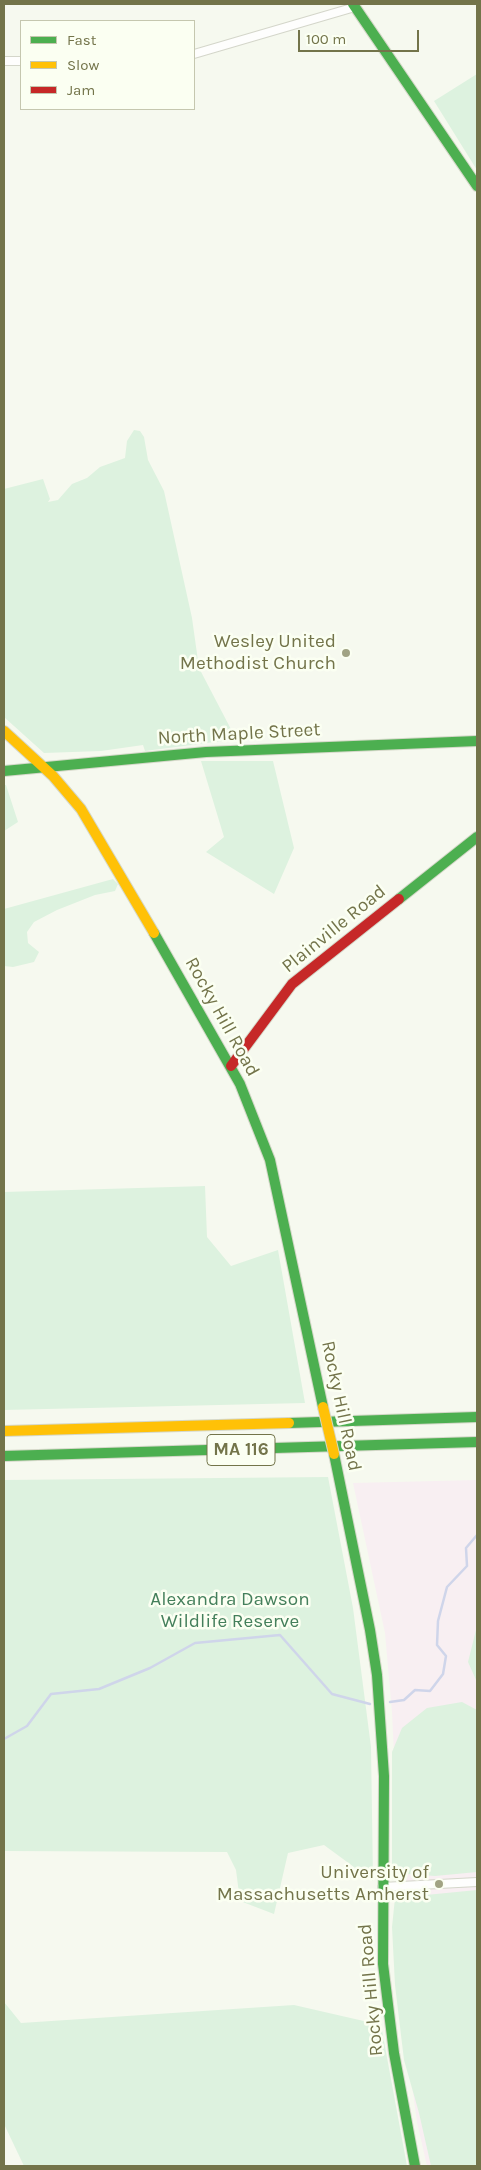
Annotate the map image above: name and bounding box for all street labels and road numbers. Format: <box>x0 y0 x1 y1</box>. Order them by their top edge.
street label: North Maple Street <box>157 718 321 750</box>
street label: Plainville Road <box>277 880 391 978</box>
street label: Rocky Hill Road <box>180 953 264 1081</box>
street label: Rocky Hill Road <box>316 1339 366 1473</box>
road number: MA 116 <box>207 1434 275 1466</box>
street label: Rocky Hill Road <box>354 1923 388 2057</box>

